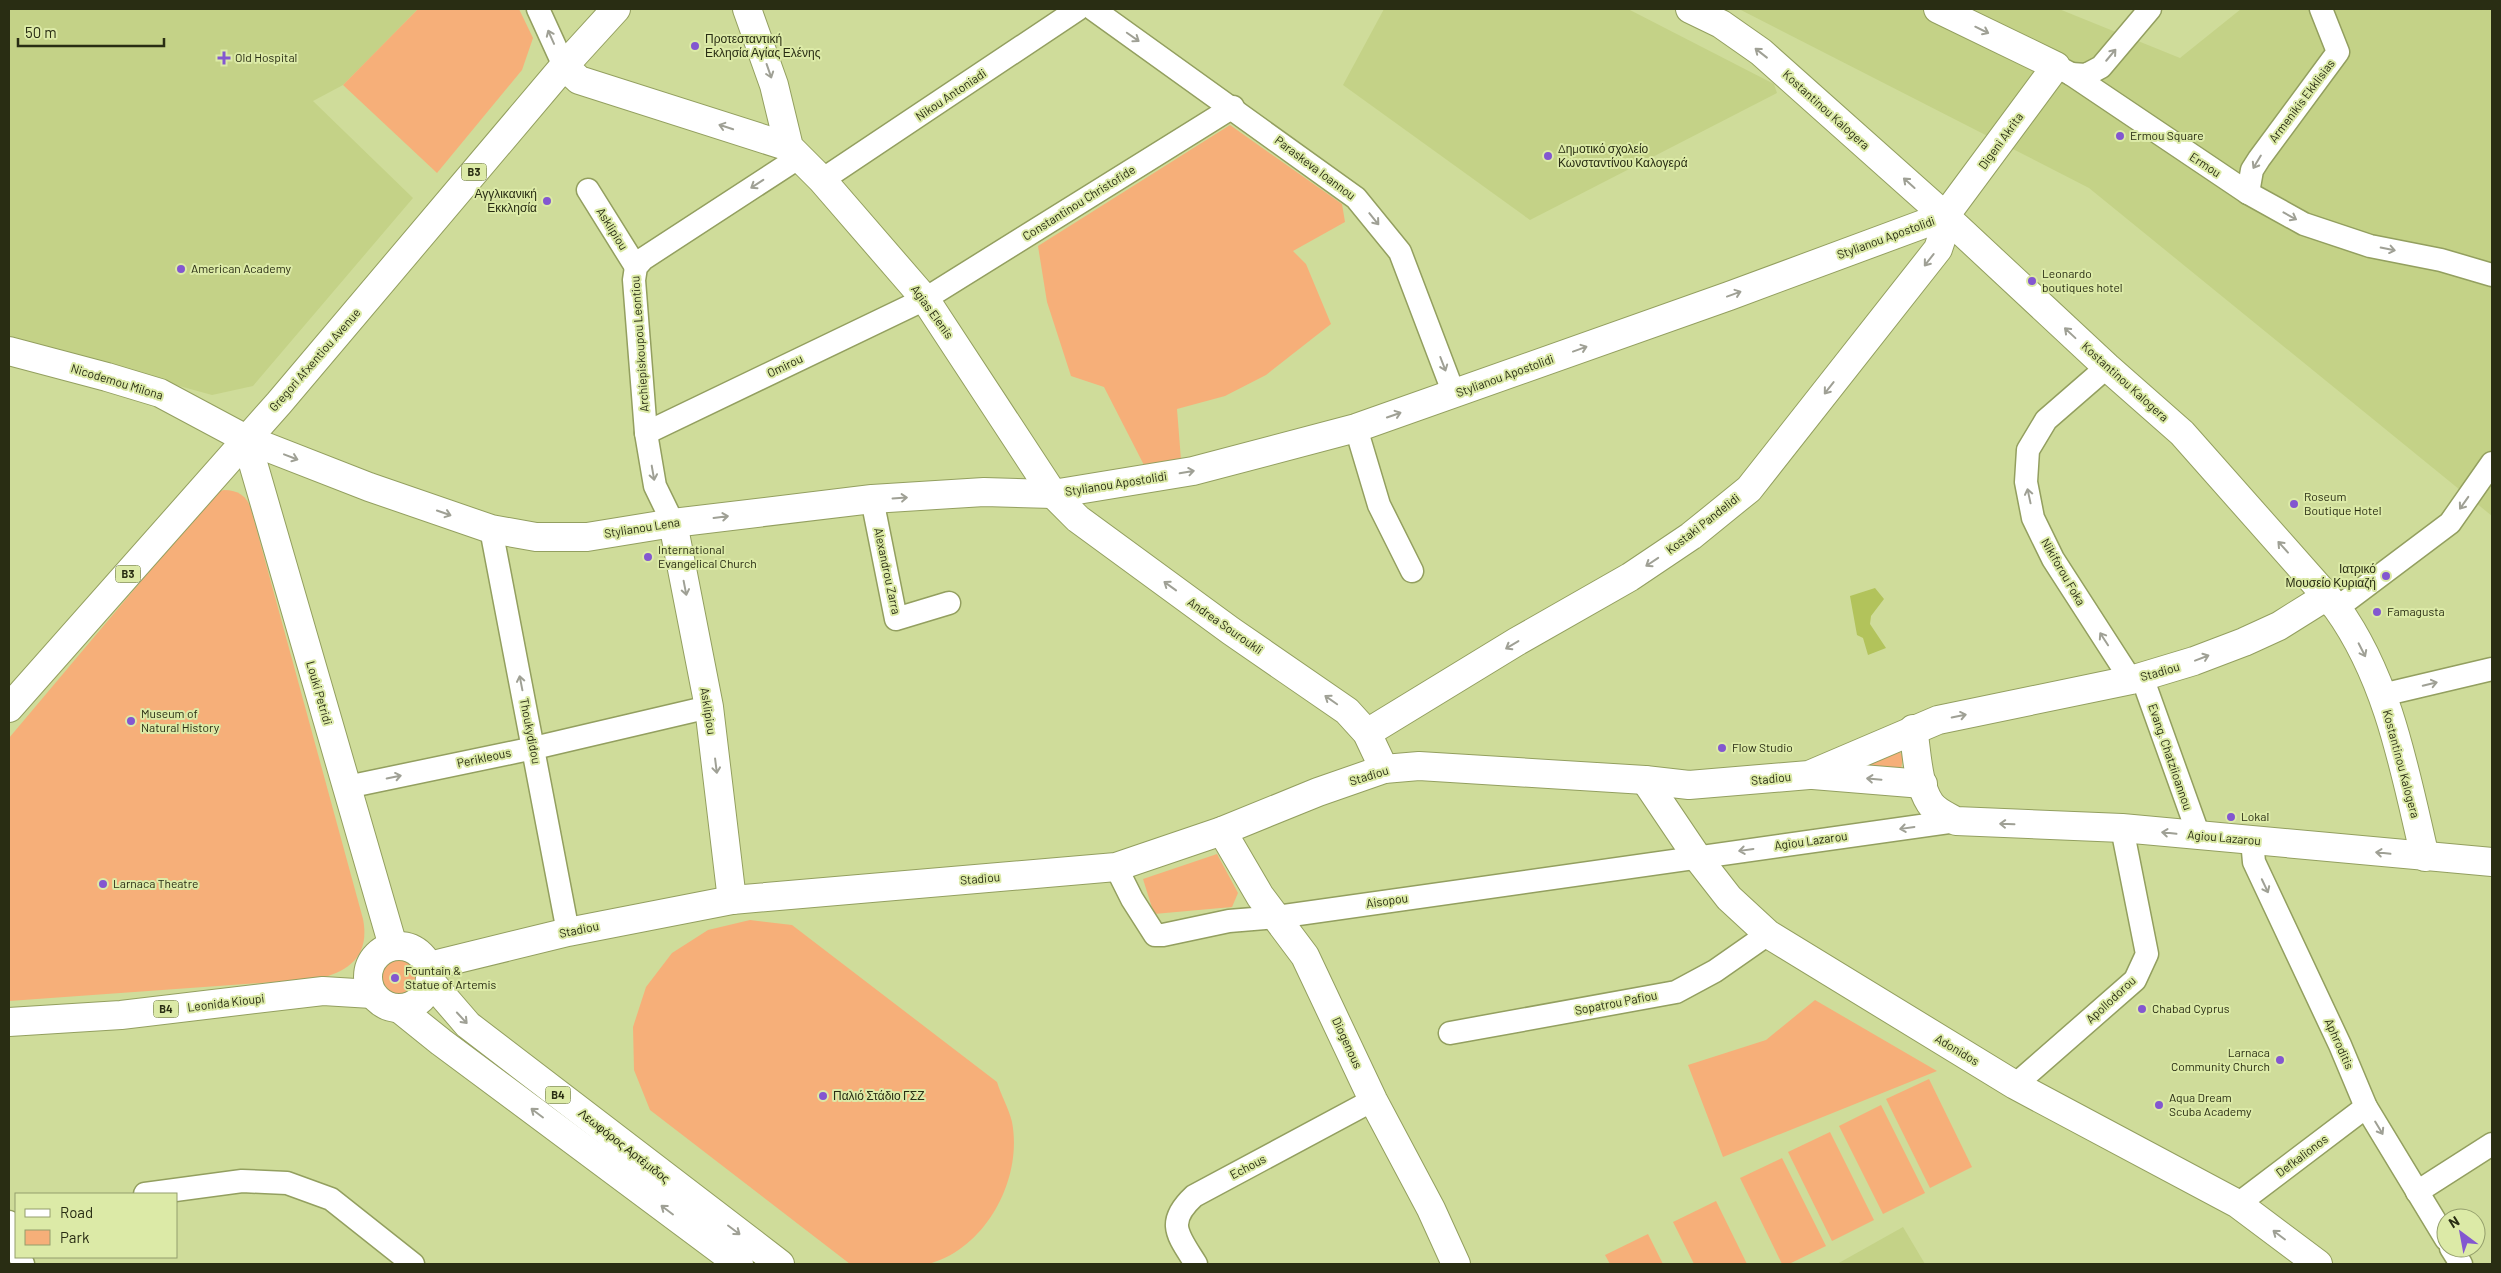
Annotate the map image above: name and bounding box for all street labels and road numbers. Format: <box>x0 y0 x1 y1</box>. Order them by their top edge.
street label: Armenikis Ekklisias <box>2265 56 2337 145</box>
street label: Nikou Antoniadi <box>912 65 988 123</box>
street label: Kostantinou Kalogera <box>1780 67 1873 152</box>
street label: Digeni Akrita <box>1975 109 2025 171</box>
street label: Paraskeva Ioannou <box>1273 132 1359 202</box>
street label: Ermou <box>2187 149 2224 179</box>
street label: Constantinou Christofide <box>1020 162 1137 243</box>
road number: B3 <box>462 163 486 180</box>
street label: Asklipiou <box>594 205 631 252</box>
street label: Stylianou Apostolidi <box>1835 213 1936 261</box>
street label: Archiepiskoupou Leontiou <box>627 275 651 413</box>
street label: Agias Elenis <box>909 282 957 341</box>
street label: Gregori Afxentiou Avenue <box>266 305 363 414</box>
street label: Kostantinou Kalogera <box>2079 339 2172 424</box>
street label: Omirou <box>765 351 805 380</box>
street label: Stylianou Apostolidi <box>1454 351 1555 399</box>
street label: Nicodemou Milona <box>70 360 165 402</box>
street label: Stylianou Apostolidi <box>1064 468 1168 498</box>
street label: Kostaki Pandelidi <box>1663 490 1742 556</box>
street label: Stylianou Lena <box>603 514 681 540</box>
street label: Alexandrou Zarra <box>872 526 904 615</box>
street label: Nikiforou Foka <box>2039 535 2089 608</box>
road number: B3 <box>116 566 140 582</box>
street label: Andrea Souroukli <box>1185 594 1266 656</box>
street label: Louki Petridi <box>304 659 336 726</box>
street label: Stadiou <box>2139 659 2181 683</box>
street label: Asklipiou <box>698 686 720 735</box>
street label: Thoukydidou <box>518 697 544 765</box>
street label: Evang. Chatziioannou <box>2146 702 2196 812</box>
street label: Kostantinou Kalogera <box>2381 708 2423 819</box>
street label: Perikleous <box>456 744 512 770</box>
street label: Stadiou <box>1347 762 1390 788</box>
street label: Stadiou <box>1750 769 1792 787</box>
street label: Agiou Lazarou <box>2187 827 2261 847</box>
street label: Agiou Lazarou <box>1773 828 1848 852</box>
street label: Stadiou <box>959 869 1000 887</box>
street label: Aisopou <box>1365 890 1409 910</box>
street label: Stadiou <box>558 918 600 940</box>
street label: Apollodorou <box>2083 973 2138 1026</box>
street label: Sopatrou Pafiou <box>1573 987 1658 1017</box>
street label: Leonida Kioupi <box>187 990 265 1014</box>
road number: B4 <box>154 1001 178 1018</box>
street label: Diogenous <box>1330 1015 1366 1071</box>
street label: Aphroditis <box>2323 1016 2357 1071</box>
street label: Adonidos <box>1933 1031 1982 1068</box>
road number: B4 <box>546 1086 570 1104</box>
street label: Λεωφόρος Αρτέμιδος <box>576 1105 673 1186</box>
street label: Defkalionos <box>2273 1131 2330 1179</box>
street label: Echous <box>1227 1151 1268 1181</box>

